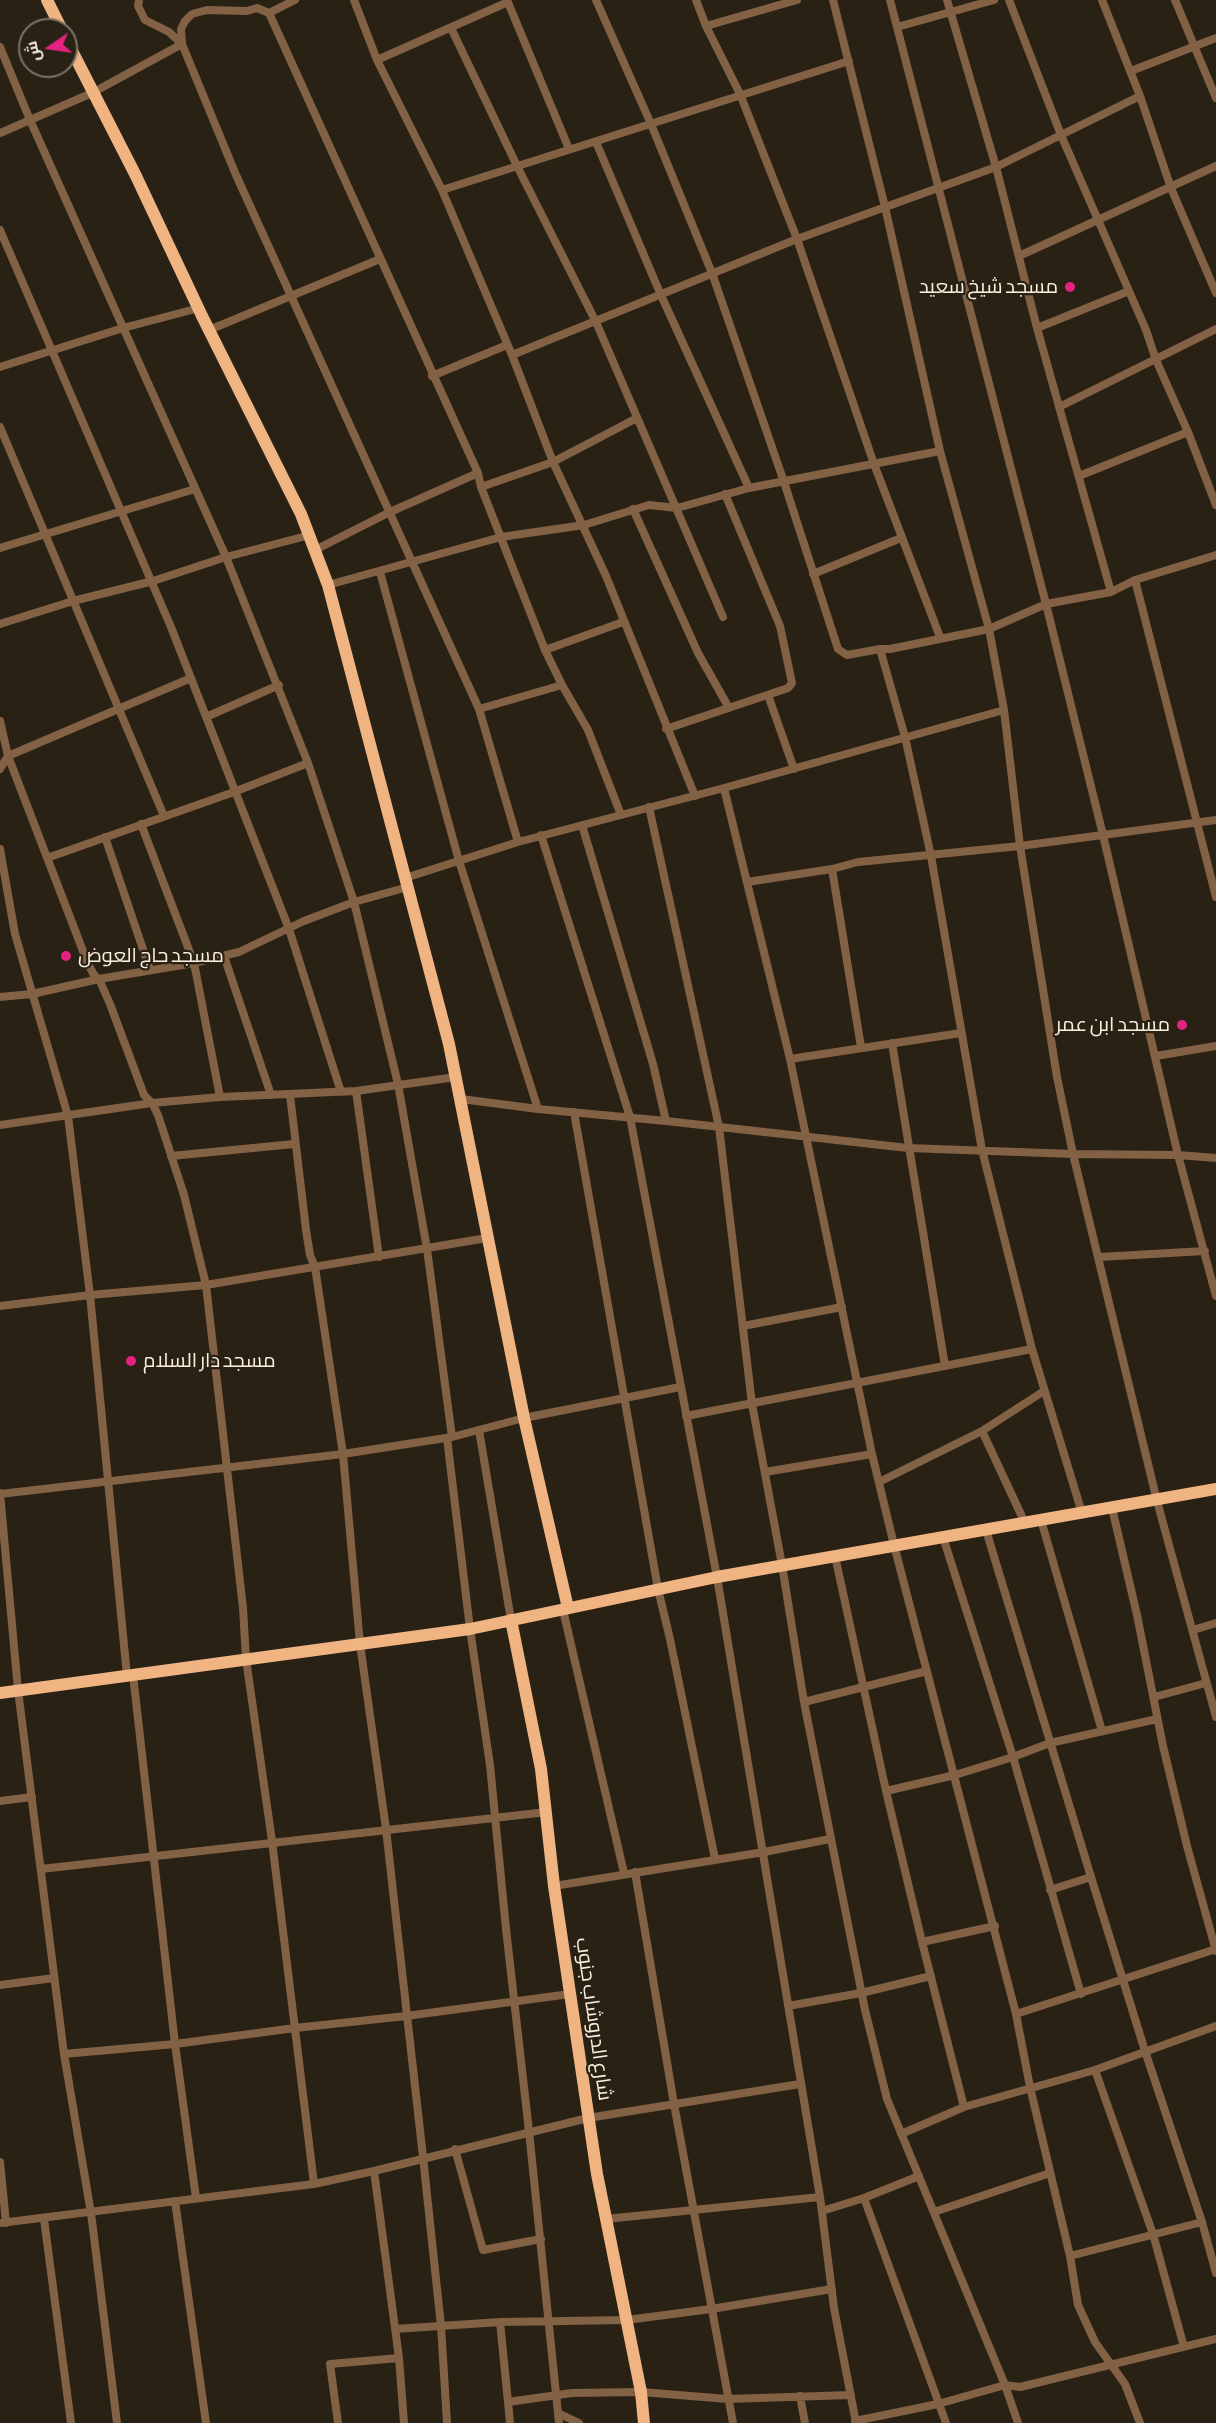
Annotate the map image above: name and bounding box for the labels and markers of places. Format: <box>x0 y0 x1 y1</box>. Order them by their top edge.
place label: مسجد شيخ سعيد <box>919 275 1058 299</box>
marker: مسجد شيخ سعيد <box>1063 280 1077 294</box>
place label: مسجد حاج العوض <box>78 944 224 968</box>
marker: مسجد حاج العوض <box>59 949 73 963</box>
place label: مسجد ابن عمر <box>1056 1013 1170 1037</box>
marker: مسجد ابن عمر <box>1175 1018 1189 1032</box>
place label: مسجد دار السلام <box>143 1349 276 1373</box>
marker: مسجد دار السلام <box>124 1354 138 1368</box>

